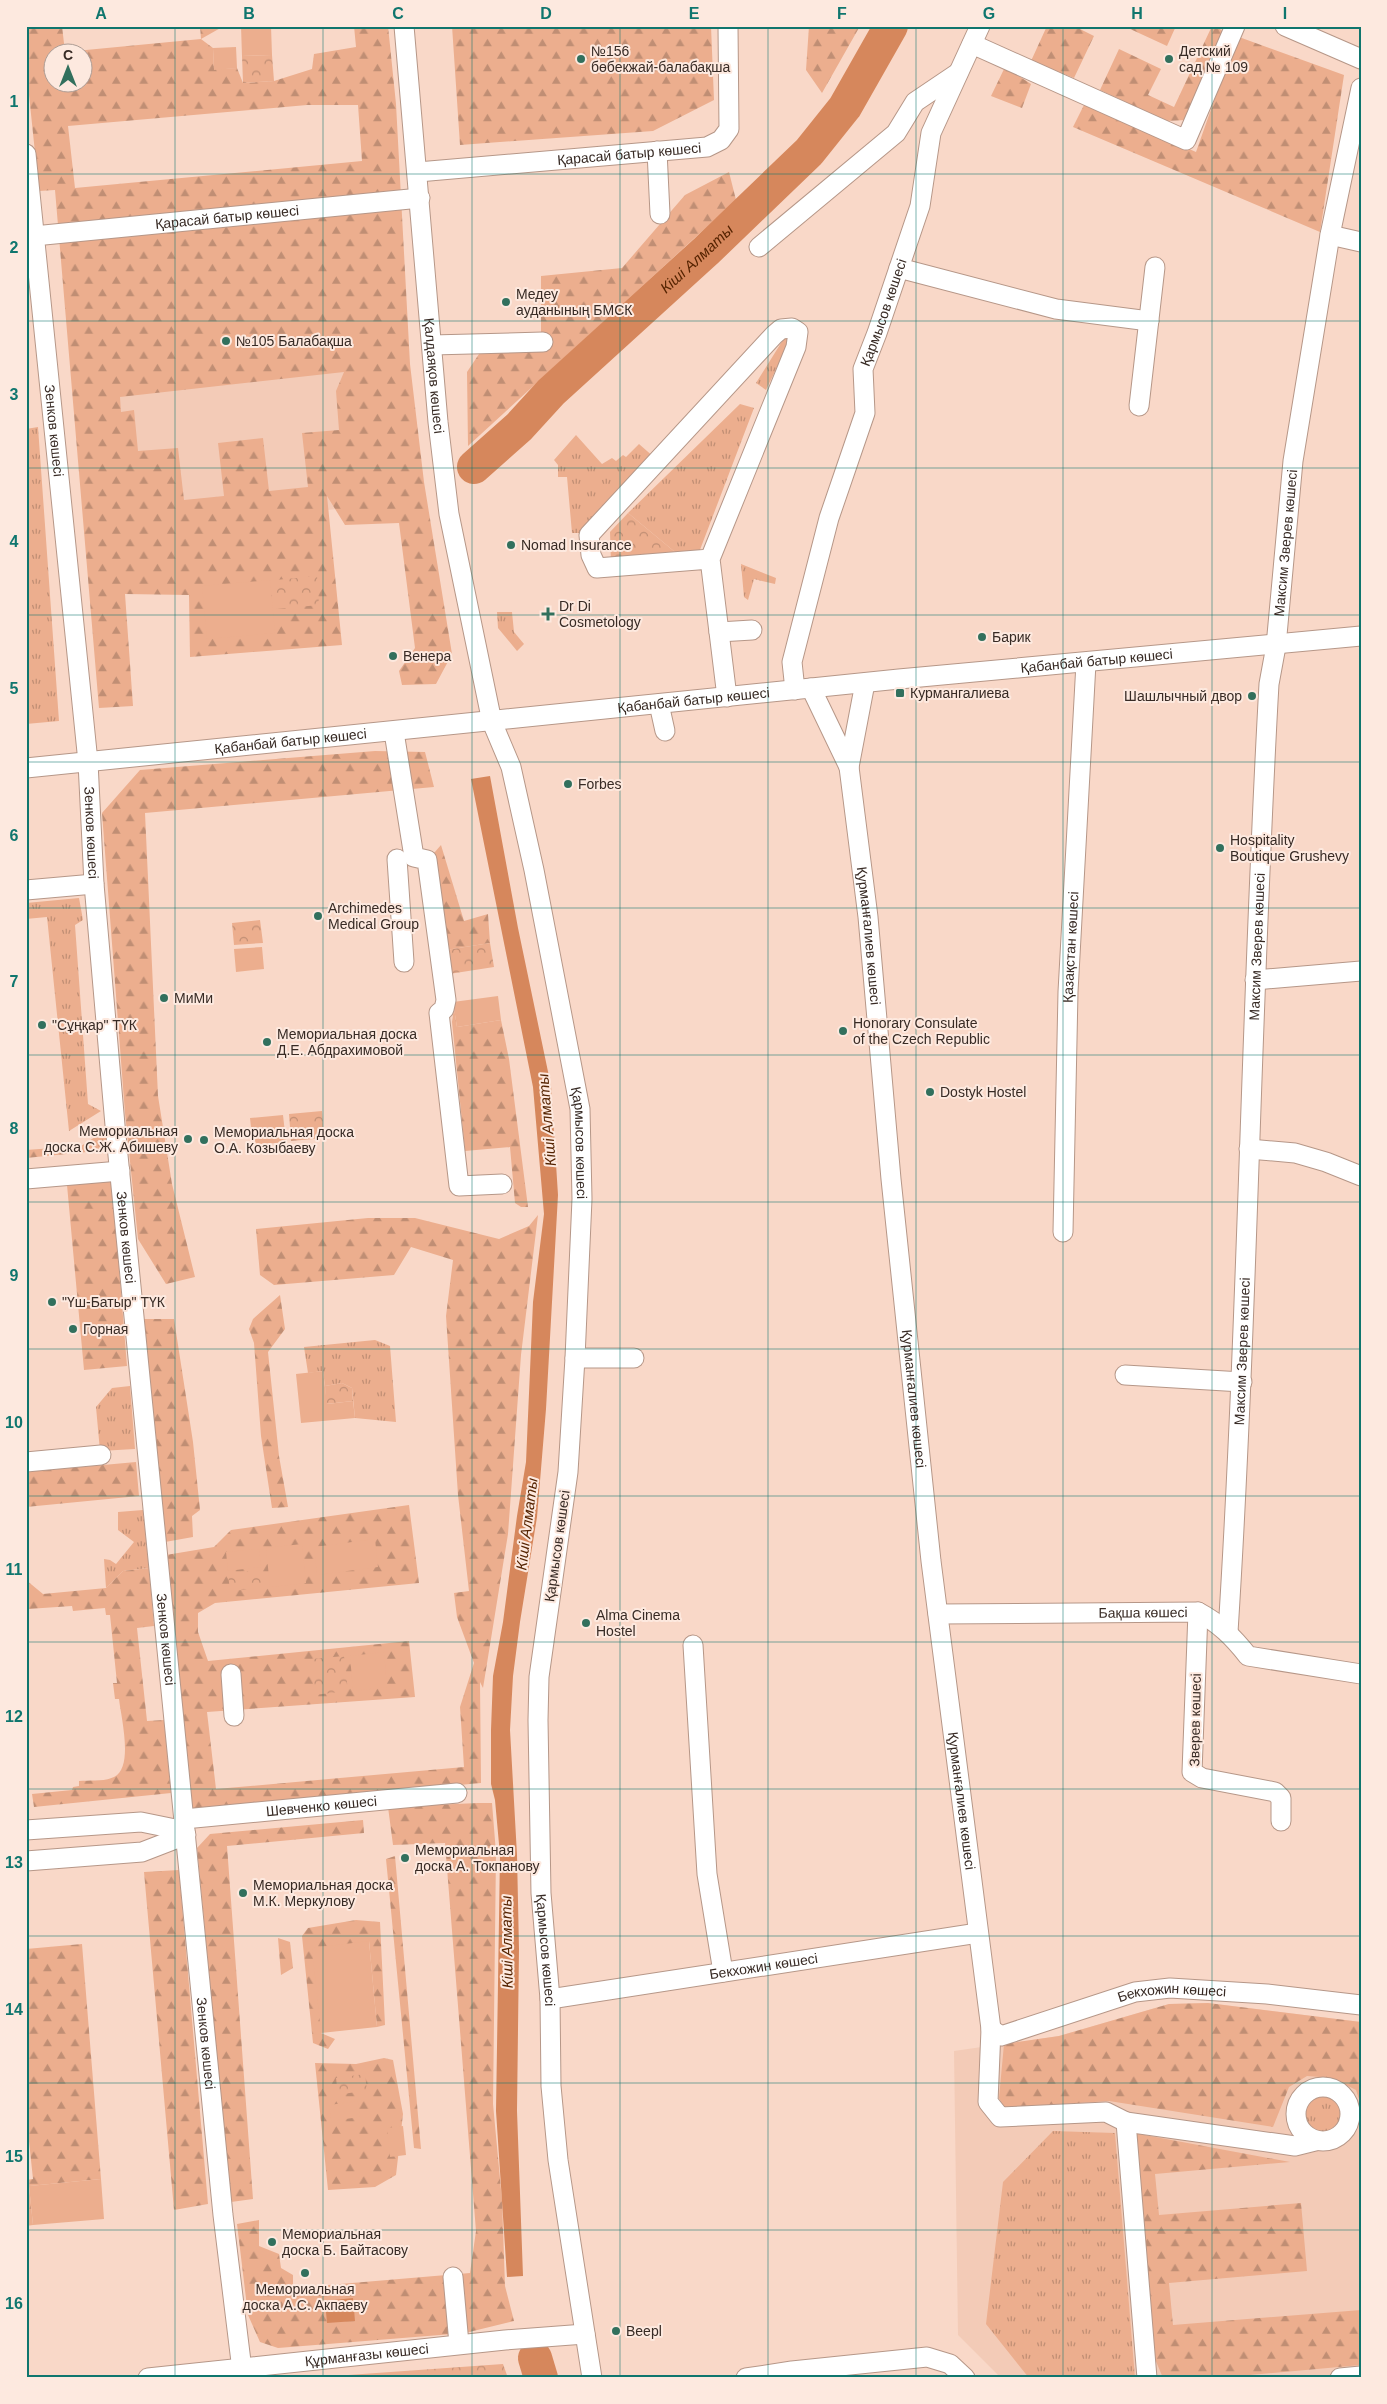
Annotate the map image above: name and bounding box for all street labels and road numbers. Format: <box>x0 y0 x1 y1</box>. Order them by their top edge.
street label: Қарасай батыр көшесі <box>557 140 702 168</box>
street label: Қарасай батыр көшесі <box>154 202 300 232</box>
street label: Қармысов көшесі <box>857 257 910 368</box>
street label: Қалдаяқов көшесі <box>421 317 447 434</box>
street label: Зенков көшесі <box>42 384 67 477</box>
street label: Максим Зверев көшесі <box>1271 469 1300 617</box>
street label: Қабанбай батыр көшесі <box>1020 646 1173 676</box>
street label: Қабанбай батыр көшесі <box>617 684 770 716</box>
street label: Қабанбай батыр көшесі <box>214 725 367 757</box>
street label: Зенков көшесі <box>81 786 102 879</box>
street label: Қурманғалиев көшесі <box>854 866 884 1006</box>
street label: Максим Зверев көшесі <box>1246 872 1268 1021</box>
street label: Қазақстан көшесі <box>1060 891 1082 1003</box>
street label: Қармысов көшесі <box>568 1085 590 1199</box>
street label: Зенков көшесі <box>114 1190 139 1284</box>
street label: Максим Зверев көшесі <box>1231 1277 1253 1426</box>
street label: Қурманғалиев көшесі <box>899 1329 929 1469</box>
street label: Қармысов көшесі <box>541 1489 573 1603</box>
street label: Зенков көшесі <box>153 1592 178 1686</box>
street label: Бақша көшесі <box>1098 1604 1188 1621</box>
street label: Зверев көшесі <box>1186 1673 1204 1767</box>
street label: Қурманғалиев көшесі <box>945 1731 979 1871</box>
street label: Шевченко көшесі <box>265 1793 378 1819</box>
street label: Қармысов көшесі <box>533 1893 558 2006</box>
street label: Бекхожин көшесі <box>708 1950 819 1982</box>
street label: Бекхожин көшесі <box>1115 1980 1227 2005</box>
street label: Зенков көшесі <box>193 1996 219 2090</box>
street label: Құрманғазы көшесі <box>304 2340 429 2369</box>

